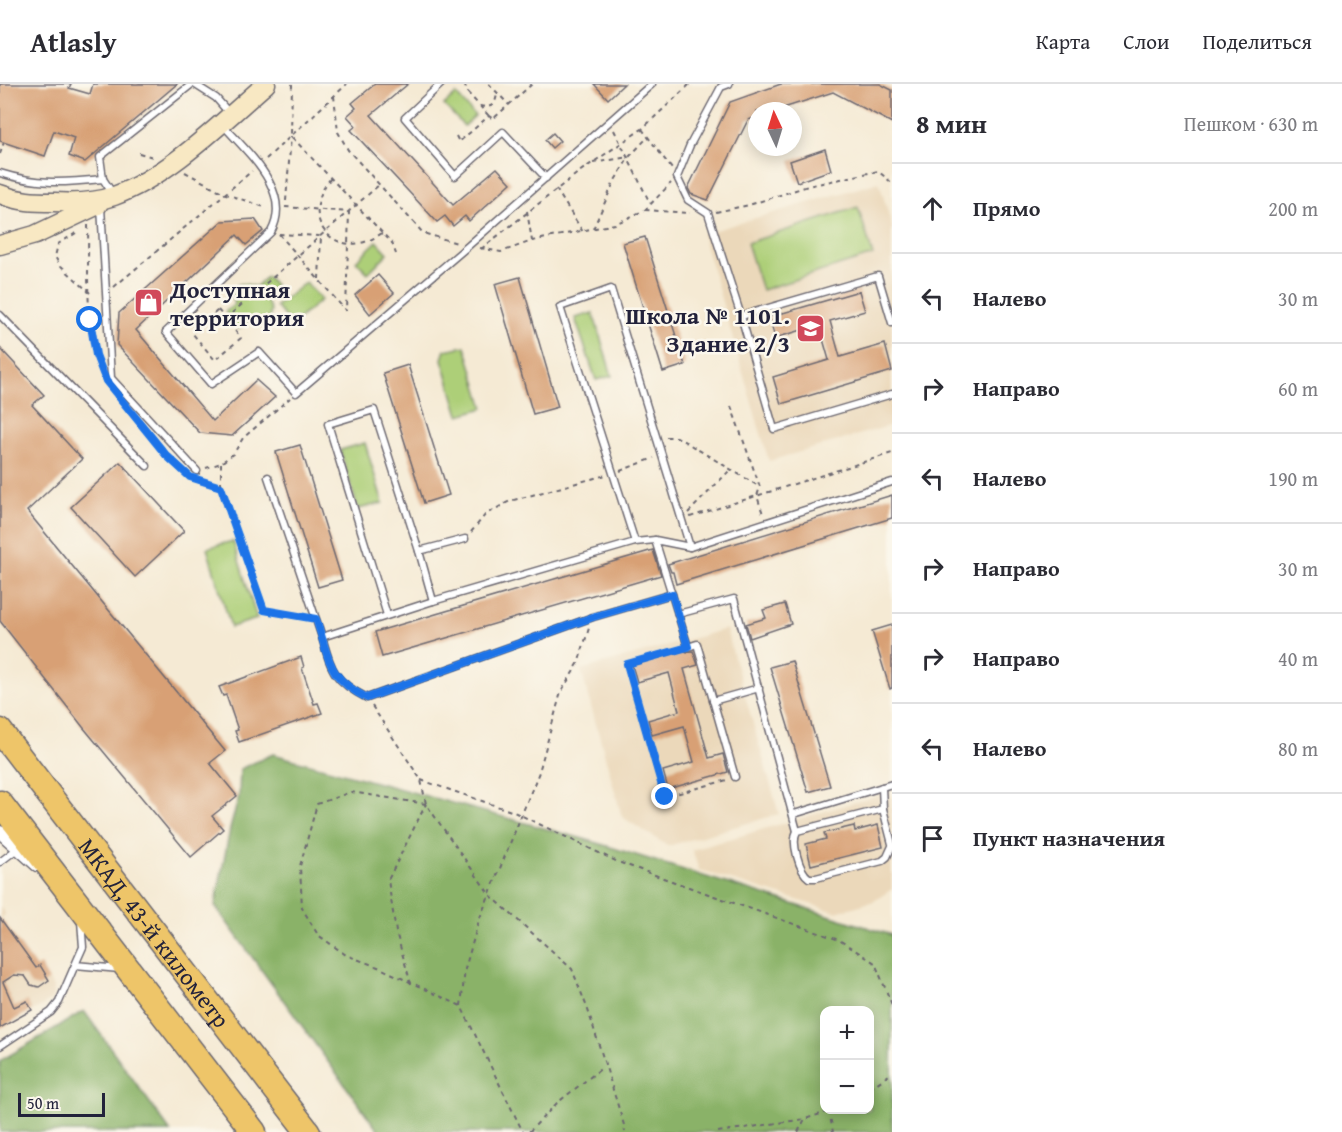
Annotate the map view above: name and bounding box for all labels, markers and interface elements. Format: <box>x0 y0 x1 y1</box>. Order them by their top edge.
text: Atlasly <box>30 21 117 62</box>
text: Карта <box>1036 26 1090 57</box>
text: Слои <box>1123 26 1169 57</box>
text: Поделиться <box>1202 26 1312 57</box>
north arrow <box>748 102 802 156</box>
text: 8 мин <box>916 104 987 143</box>
text: Пешком · 630 m <box>1184 109 1318 138</box>
icon: ahead <box>916 192 949 225</box>
text: Прямо <box>973 192 1040 224</box>
text: 200 m <box>1268 194 1318 223</box>
place label: Доступная территория <box>169 272 304 335</box>
icon: left <box>916 282 949 315</box>
text: Налево <box>973 282 1046 314</box>
text: 30 m <box>1278 284 1318 313</box>
shop icon: Доступная территория <box>133 287 165 319</box>
place label: Школа № 1101. Здание 2/3 <box>626 298 790 361</box>
route start <box>76 306 102 332</box>
school or university icon: Школа № 1101. Здание 2/3 <box>795 313 827 345</box>
icon: right <box>916 372 949 405</box>
text: Направо <box>973 372 1060 404</box>
text: 60 m <box>1278 374 1318 403</box>
icon: left <box>916 462 949 495</box>
text: Налево <box>973 462 1046 494</box>
text: 190 m <box>1268 464 1318 493</box>
icon: right <box>916 552 949 585</box>
text: Направо <box>973 552 1060 584</box>
text: 30 m <box>1278 554 1318 583</box>
icon: right <box>916 642 949 675</box>
text: Направо <box>973 642 1060 674</box>
text: 40 m <box>1278 644 1318 673</box>
icon: left <box>916 732 949 765</box>
text: Налево <box>973 732 1046 764</box>
text: 80 m <box>1278 734 1318 763</box>
route end <box>651 783 677 809</box>
icon: arrive <box>916 822 949 855</box>
text: Пункт назначения <box>973 822 1165 854</box>
street label: МКАД, 43-й километр <box>71 830 239 1035</box>
map controls <box>820 1006 874 1114</box>
button: + <box>820 1006 874 1060</box>
button: − <box>820 1060 874 1114</box>
scale bar <box>18 1090 105 1118</box>
text: 50 m <box>27 1091 59 1115</box>

